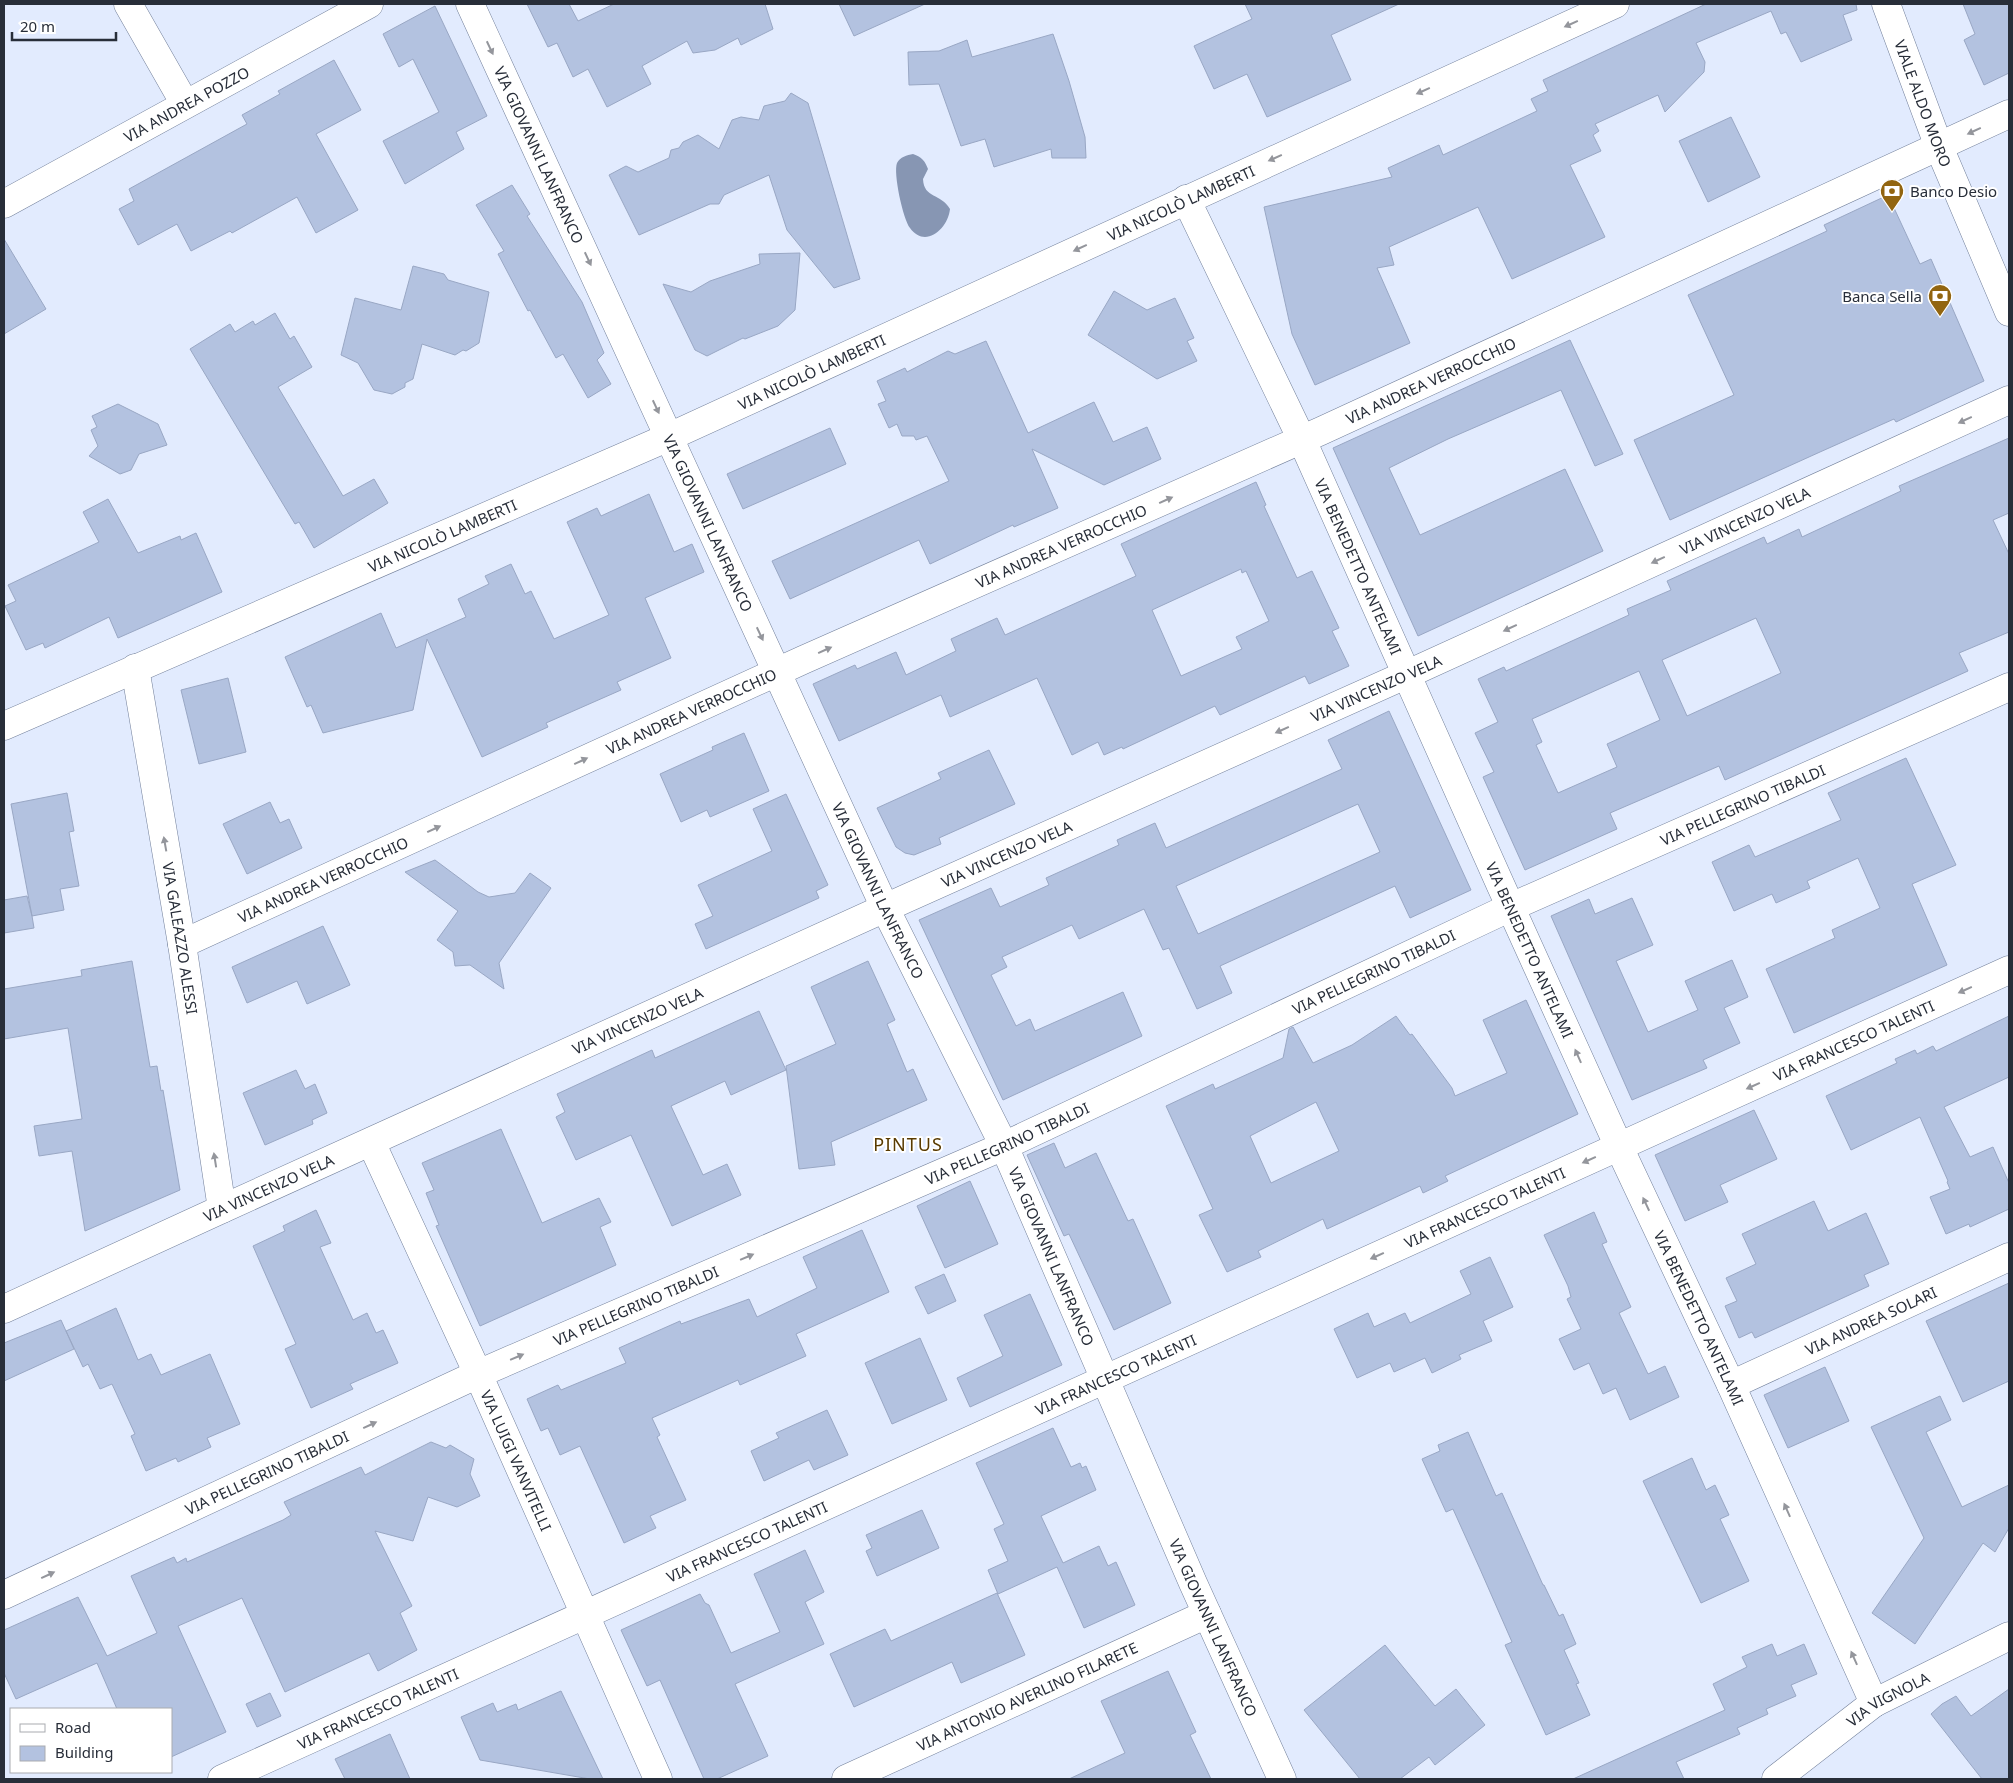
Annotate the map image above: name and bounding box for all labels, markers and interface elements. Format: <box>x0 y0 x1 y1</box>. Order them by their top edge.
scale bar <box>12 10 116 42</box>
text: 20 m <box>20 16 55 36</box>
one-way arrow <box>1564 20 1578 28</box>
street label: VIALE ALDO MORO <box>1890 37 1956 170</box>
one-way arrow <box>487 41 495 55</box>
street label: VIA ANDREA POZZO <box>120 62 253 146</box>
street label: VIA GIOVANNI LANFRANCO <box>490 63 589 247</box>
one-way arrow <box>1416 88 1430 96</box>
one-way arrow <box>1967 127 1981 135</box>
one-way arrow <box>1268 155 1282 163</box>
street label: VIA NICOLÒ LAMBERTI <box>1104 160 1258 245</box>
bank icon: Banco Desio <box>1879 178 1905 212</box>
place label: Banco Desio <box>1910 181 1997 201</box>
one-way arrow <box>1072 243 1087 252</box>
one-way arrow <box>584 252 592 266</box>
bank icon: Banca Sella <box>1927 283 1953 317</box>
place label: Banca Sella <box>1842 286 1922 306</box>
street label: VIA NICOLÒ LAMBERTI <box>735 329 889 414</box>
street label: VIA ANDREA VERROCCHIO <box>1342 333 1519 428</box>
one-way arrow <box>652 400 660 414</box>
one-way arrow <box>1958 416 1972 424</box>
street label: VIA GIOVANNI LANFRANCO <box>659 431 758 615</box>
street label: VIA BENEDETTO ANTELAMI <box>1310 475 1406 658</box>
street label: VIA VINCENZO VELA <box>1676 482 1813 559</box>
street label: VIA NICOLÒ LAMBERTI <box>365 494 520 577</box>
one-way arrow <box>1159 496 1173 504</box>
street label: VIA ANDREA VERROCCHIO <box>972 499 1150 592</box>
one-way arrow <box>1651 556 1665 564</box>
one-way arrow <box>1503 624 1517 632</box>
one-way arrow <box>756 627 764 641</box>
one-way arrow <box>818 646 832 654</box>
street label: VIA VINCENZO VELA <box>1308 650 1445 726</box>
street label: VIA ANDREA VERROCCHIO <box>603 664 780 759</box>
one-way arrow <box>1275 727 1289 735</box>
one-way arrow <box>574 757 588 765</box>
street label: VIA PELLEGRINO TIBALDI <box>1657 760 1828 850</box>
street label: VIA GIOVANNI LANFRANCO <box>828 799 929 982</box>
street label: VIA VINCENZO VELA <box>938 815 1075 892</box>
one-way arrow <box>427 825 441 833</box>
street label: VIA ANDREA VERROCCHIO <box>235 832 411 927</box>
one-way arrow <box>161 836 169 852</box>
street label: VIA BENEDETTO ANTELAMI <box>1482 859 1578 1041</box>
street label: VIA GALEAZZO ALESSI <box>158 861 202 1016</box>
street label: VIA PELLEGRINO TIBALDI <box>1289 925 1459 1019</box>
street label: VIA VINCENZO VELA <box>569 982 706 1059</box>
one-way arrow <box>1958 986 1972 994</box>
street label: VIA FRANCESCO TALENTI <box>1770 995 1937 1085</box>
one-way arrow <box>1574 1049 1582 1063</box>
one-way arrow <box>1746 1082 1760 1090</box>
street label: VIA PELLEGRINO TIBALDI <box>922 1097 1092 1189</box>
district label: PINTUS <box>873 1132 943 1156</box>
street label: VIA VINCENZO VELA <box>200 1149 337 1226</box>
one-way arrow <box>211 1152 219 1168</box>
one-way arrow <box>1582 1156 1596 1164</box>
street label: VIA FRANCESCO TALENTI <box>1401 1162 1568 1252</box>
street label: VIA GIOVANNI LANFRANCO <box>1004 1164 1099 1349</box>
one-way arrow <box>1642 1197 1650 1211</box>
street label: VIA BENEDETTO ANTELAMI <box>1650 1227 1749 1408</box>
one-way arrow <box>1370 1252 1384 1260</box>
one-way arrow <box>740 1253 754 1261</box>
street label: VIA PELLEGRINO TIBALDI <box>550 1261 722 1350</box>
street label: VIA ANDREA SOLARI <box>1802 1282 1940 1360</box>
street label: VIA FRANCESCO TALENTI <box>1032 1329 1199 1420</box>
one-way arrow <box>510 1352 524 1360</box>
street label: VIA LUIGI VANVITELLI <box>476 1387 556 1534</box>
one-way arrow <box>363 1420 377 1428</box>
street label: VIA PELLEGRINO TIBALDI <box>182 1426 352 1519</box>
street label: VIA FRANCESCO TALENTI <box>663 1496 830 1587</box>
one-way arrow <box>1783 1503 1791 1517</box>
street label: VIA GIOVANNI LANFRANCO <box>1165 1536 1262 1720</box>
one-way arrow <box>41 1571 55 1579</box>
street label: VIA ANTONIO AVERLINO FILARETE <box>913 1637 1141 1755</box>
one-way arrow <box>1849 1651 1857 1665</box>
street label: VIA FRANCESCO TALENTI <box>294 1663 461 1754</box>
street label: VIA VIGNOLA <box>1842 1667 1933 1731</box>
legend <box>10 1708 172 1773</box>
text: Road <box>55 1717 91 1737</box>
text: Building <box>55 1742 113 1762</box>

